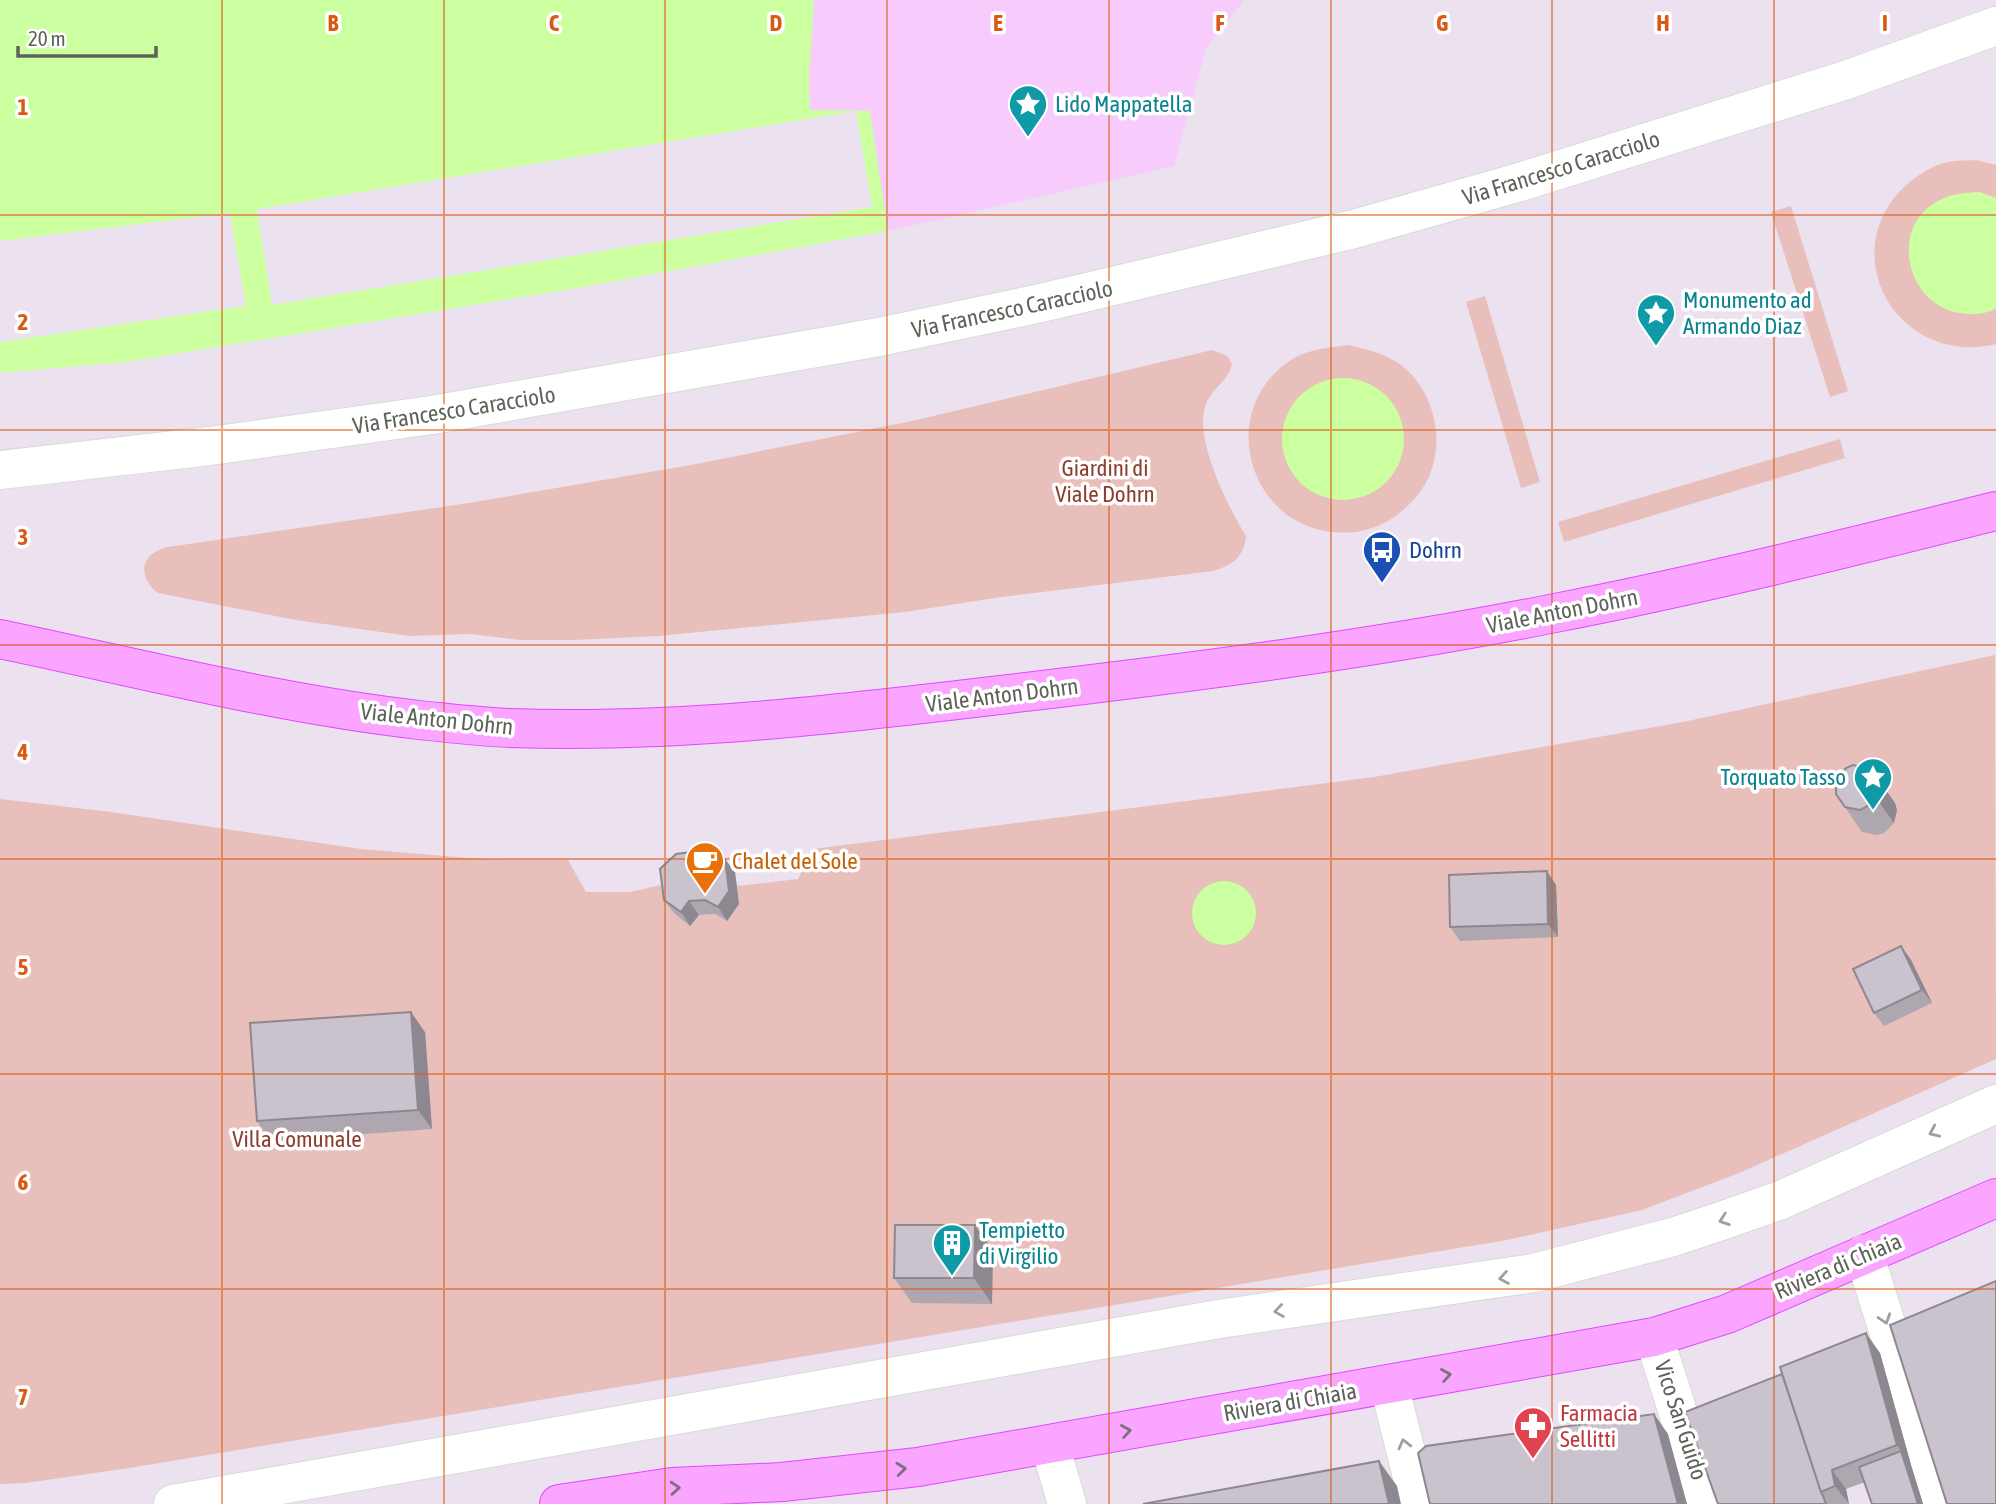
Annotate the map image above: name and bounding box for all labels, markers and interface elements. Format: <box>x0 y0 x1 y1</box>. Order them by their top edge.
text: B <box>328 10 339 36</box>
text: C <box>549 10 560 36</box>
text: D <box>770 10 783 36</box>
text: E <box>993 10 1003 36</box>
text: F <box>1215 10 1225 36</box>
text: G <box>1436 10 1448 36</box>
text: H <box>1656 10 1670 36</box>
text: I <box>1882 10 1888 36</box>
scale bar <box>18 14 156 58</box>
text: 20 m <box>28 26 66 50</box>
place icon: Lido Mappatella <box>1007 83 1049 138</box>
place label: Lido Mappatella <box>1055 91 1192 117</box>
text: 1 <box>18 94 29 120</box>
street label: Via Francesco Caracciolo <box>1459 126 1663 210</box>
street label: Via Francesco Caracciolo <box>909 275 1115 343</box>
place label: Monumento ad Armando Diaz <box>1683 287 1812 339</box>
place icon: Monumento ad Armando Diaz <box>1635 292 1677 347</box>
text: 2 <box>18 309 28 335</box>
street label: Via Francesco Caracciolo <box>351 381 557 439</box>
park label: Giardini di Viale Dohrn <box>1055 455 1155 507</box>
text: 3 <box>18 524 28 550</box>
bus stop icon: Dohrn <box>1361 529 1403 584</box>
place label: Dohrn <box>1409 537 1462 563</box>
street label: Viale Anton Dohrn <box>1484 584 1640 638</box>
street label: Viale Anton Dohrn <box>924 673 1080 717</box>
street label: Viale Anton Dohrn <box>359 698 515 740</box>
text: 4 <box>17 739 29 765</box>
place icon: Torquato Tasso <box>1852 756 1894 811</box>
place label: Torquato Tasso <box>1720 764 1846 790</box>
cafe icon: Chalet del Sole <box>684 840 726 895</box>
place label: Chalet del Sole <box>732 848 858 874</box>
text: 5 <box>18 954 29 980</box>
one-way arrow <box>1928 1124 1941 1138</box>
park label: Villa Comunale <box>232 1126 362 1152</box>
text: 6 <box>18 1169 29 1195</box>
one-way arrow <box>1718 1212 1731 1226</box>
place label: Tempietto di Virgilio <box>979 1217 1065 1269</box>
building icon: Tempietto di Virgilio <box>931 1222 973 1277</box>
street label: Riviera di Chiaia <box>1771 1228 1905 1304</box>
one-way arrow <box>1498 1270 1510 1285</box>
one-way arrow <box>1273 1303 1285 1318</box>
one-way arrow <box>1877 1313 1892 1325</box>
street label: Vico San Guido <box>1649 1357 1713 1483</box>
one-way arrow <box>1440 1368 1452 1383</box>
street label: Riviera di Chiaia <box>1221 1377 1359 1427</box>
text: 7 <box>18 1384 28 1410</box>
place label: Farmacia Sellitti <box>1560 1400 1638 1452</box>
pharmacy icon: Farmacia Sellitti <box>1512 1405 1554 1460</box>
one-way arrow <box>1120 1424 1132 1439</box>
one-way arrow <box>1398 1439 1412 1451</box>
one-way arrow <box>896 1461 907 1476</box>
one-way arrow <box>670 1481 681 1496</box>

